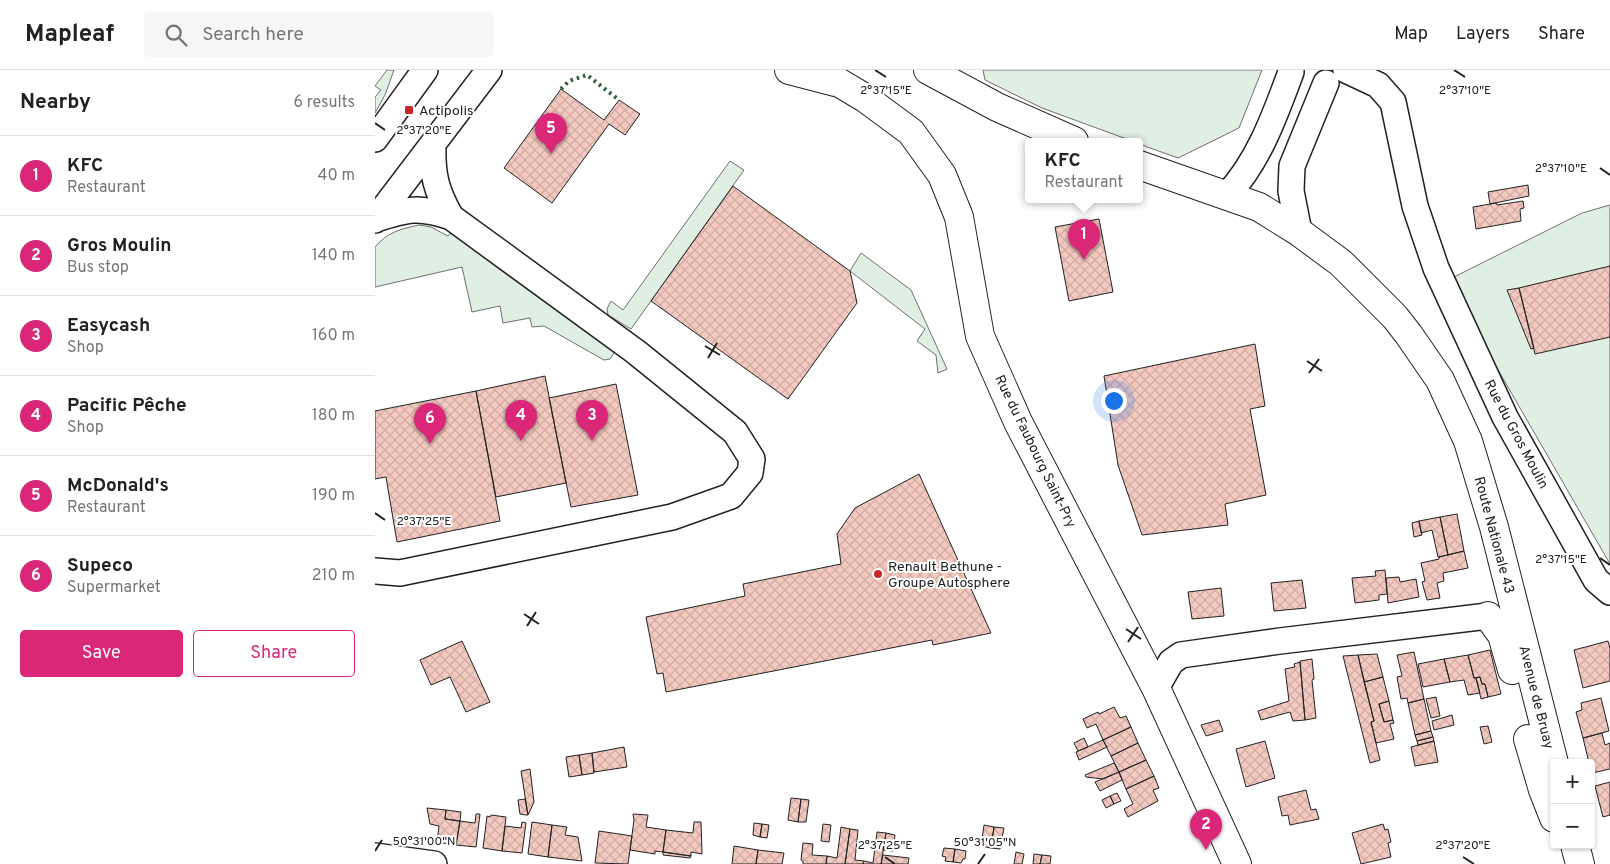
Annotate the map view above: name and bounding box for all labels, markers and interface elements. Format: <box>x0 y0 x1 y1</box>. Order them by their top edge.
search box <box>144 12 494 57</box>
text: Mapleaf <box>25 20 114 50</box>
icon: search <box>162 21 190 49</box>
text: Search here <box>202 23 304 47</box>
text: Map <box>1394 23 1428 46</box>
text: Layers <box>1456 23 1510 46</box>
text: Share <box>1538 23 1585 46</box>
text: 2°37'15"E <box>860 83 912 99</box>
text: 2°37'10"E <box>1439 83 1491 99</box>
text: Nearby <box>20 89 91 116</box>
text: 6 results <box>293 93 355 113</box>
place label: Actipolis <box>419 103 474 120</box>
marker: Actipolis <box>403 104 415 116</box>
pin: 5 <box>535 113 567 154</box>
text: 2°37'20"E <box>396 123 452 139</box>
popup <box>1025 138 1143 203</box>
text: KFC <box>1045 149 1081 173</box>
text: KFC <box>67 154 103 178</box>
text: 2°37'10"E <box>1535 161 1587 177</box>
text: 1 <box>33 166 39 186</box>
text: 40 m <box>317 166 355 186</box>
text: Restaurant <box>1045 173 1123 193</box>
text: Restaurant <box>67 178 146 198</box>
pin: 1 <box>1068 219 1100 260</box>
text: Gros Moulin <box>67 234 172 258</box>
text: 2 <box>31 246 41 266</box>
text: 140 m <box>312 246 355 266</box>
text: Bus stop <box>67 258 129 278</box>
text: Easycash <box>67 314 150 338</box>
text: 3 <box>31 326 41 346</box>
text: 160 m <box>312 326 355 346</box>
text: Shop <box>67 338 104 358</box>
street label: Rue du Faubourg Saint-Pry <box>990 373 1079 531</box>
street label: Rue du Gros Moulin <box>1480 377 1552 492</box>
your location <box>1101 388 1127 414</box>
text: Pacific Pêche <box>67 394 187 418</box>
pin: 4 <box>505 400 537 441</box>
pin: 3 <box>576 400 608 441</box>
pin: 6 <box>414 403 446 444</box>
text: 4 <box>31 406 41 426</box>
text: 180 m <box>312 406 355 426</box>
text: Shop <box>67 418 104 438</box>
text: McDonald's <box>67 474 169 498</box>
street label: Route Nationale 43 <box>1470 475 1517 596</box>
text: 5 <box>31 486 41 506</box>
text: 190 m <box>312 486 355 506</box>
text: Restaurant <box>67 498 146 518</box>
text: 2°37'25"E <box>396 514 452 530</box>
text: 2°37'15"E <box>1535 552 1587 568</box>
text: Supeco <box>67 554 133 578</box>
place label: Renault Bethune - Groupe Autosphere <box>888 559 1010 592</box>
text: 6 <box>31 566 41 586</box>
text: 210 m <box>312 566 355 586</box>
marker: Renault Bethune - Groupe Autosphere <box>872 568 884 580</box>
text: Supermarket <box>67 578 161 598</box>
button: Save <box>20 630 183 677</box>
button: Share <box>193 630 355 677</box>
street label: Avenue de Bruay <box>1514 644 1557 751</box>
map controls <box>1550 759 1595 849</box>
button: + <box>1550 759 1595 804</box>
button: − <box>1550 804 1595 849</box>
pin: 2 <box>1190 809 1222 850</box>
text: 50°31'00"N <box>393 834 455 850</box>
text: 50°31'05"N <box>954 835 1016 851</box>
text: 2°37'25"E <box>857 838 913 854</box>
text: 2°37'20"E <box>1435 838 1491 854</box>

